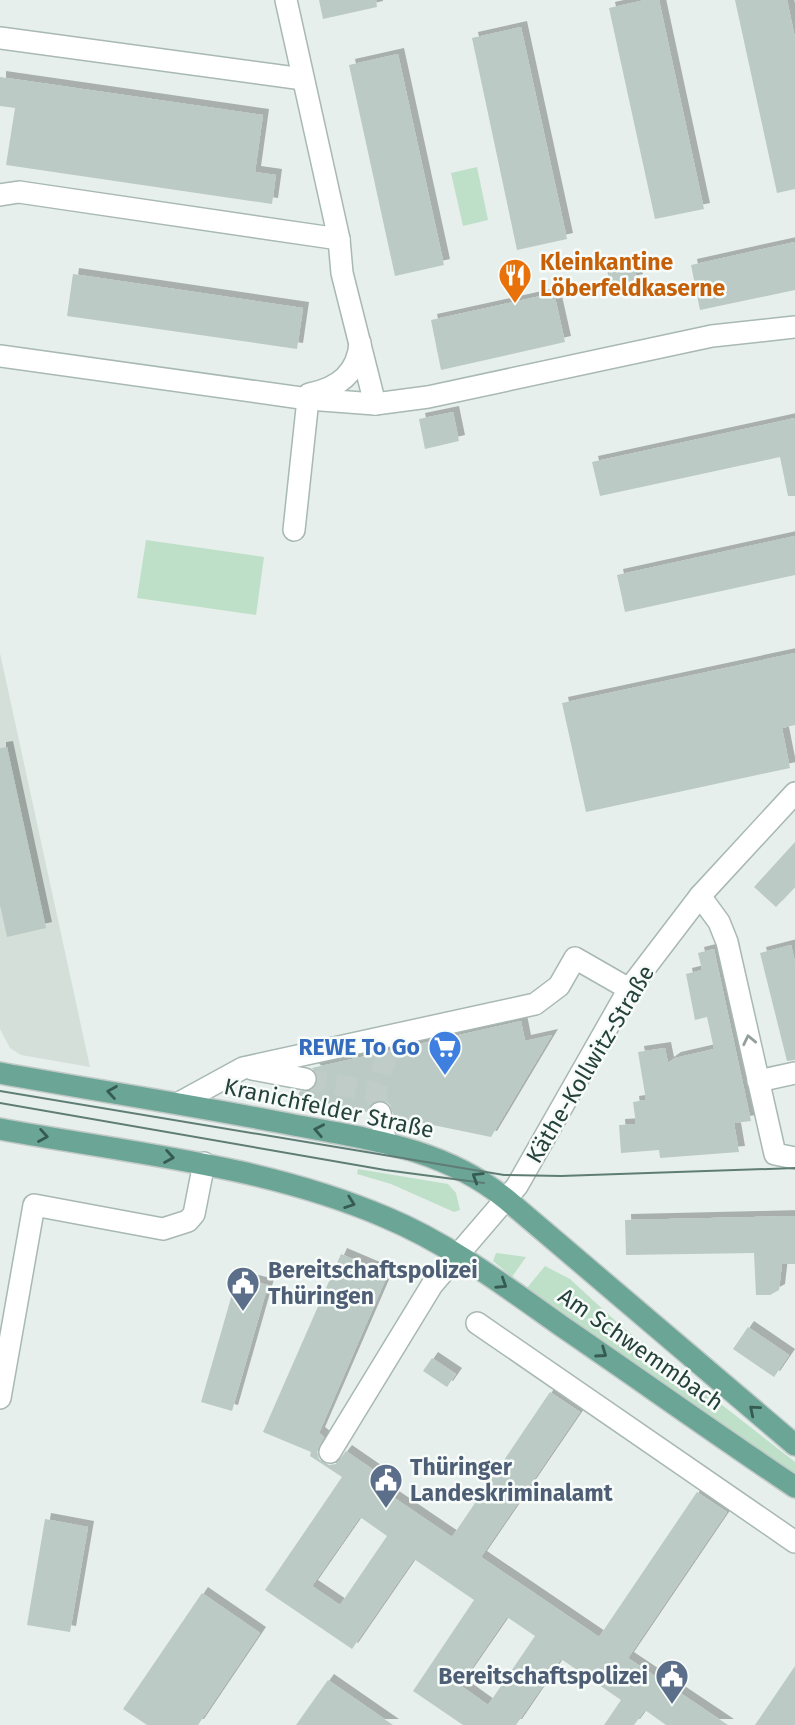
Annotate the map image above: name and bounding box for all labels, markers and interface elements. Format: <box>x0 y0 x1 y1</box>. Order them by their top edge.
place label: Kleinkantine Löberfeldkaserne <box>540 248 726 302</box>
restaurant icon: Kleinkantine Löberfeldkaserne <box>496 256 534 305</box>
street label: Käthe-Kollwitz-Straße <box>520 960 660 1168</box>
supermarket icon: REWE To Go <box>426 1028 464 1077</box>
place label: REWE To Go <box>298 1033 420 1061</box>
one-way arrow <box>742 1034 757 1046</box>
street label: Kranichfelder Straße <box>221 1072 437 1144</box>
one-way arrow <box>106 1085 117 1100</box>
one-way arrow <box>313 1124 325 1139</box>
one-way arrow <box>37 1128 49 1143</box>
one-way arrow <box>163 1149 175 1164</box>
one-way arrow <box>471 1172 484 1185</box>
one-way arrow <box>343 1195 355 1209</box>
place label: Bereitschaftspolizei Thüringen <box>268 1256 478 1310</box>
public building icon: Bereitschaftspolizei Thüringen <box>224 1264 262 1313</box>
one-way arrow <box>494 1276 507 1289</box>
street label: Am Schwemmbach <box>553 1282 729 1416</box>
one-way arrow <box>594 1345 607 1357</box>
one-way arrow <box>750 1406 762 1419</box>
place label: Thüringer Landeskriminalamt <box>410 1453 614 1507</box>
public building icon: Thüringer Landeskriminalamt <box>367 1461 405 1510</box>
public building icon: Bereitschaftspolizei <box>653 1657 691 1706</box>
place label: Bereitschaftspolizei <box>438 1662 648 1690</box>

